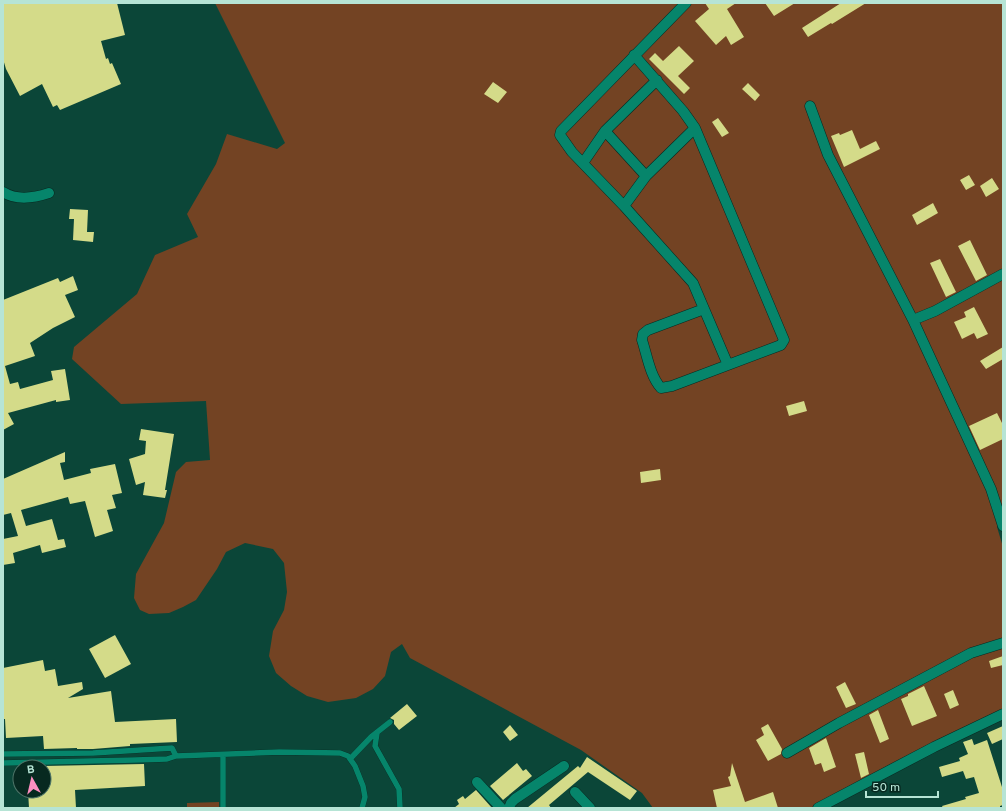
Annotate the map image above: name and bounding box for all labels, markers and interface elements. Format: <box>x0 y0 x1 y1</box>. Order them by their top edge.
north arrow <box>12 759 52 799</box>
text: B <box>26 763 35 778</box>
scale bar <box>866 773 938 799</box>
text: 50 m <box>872 780 900 796</box>

